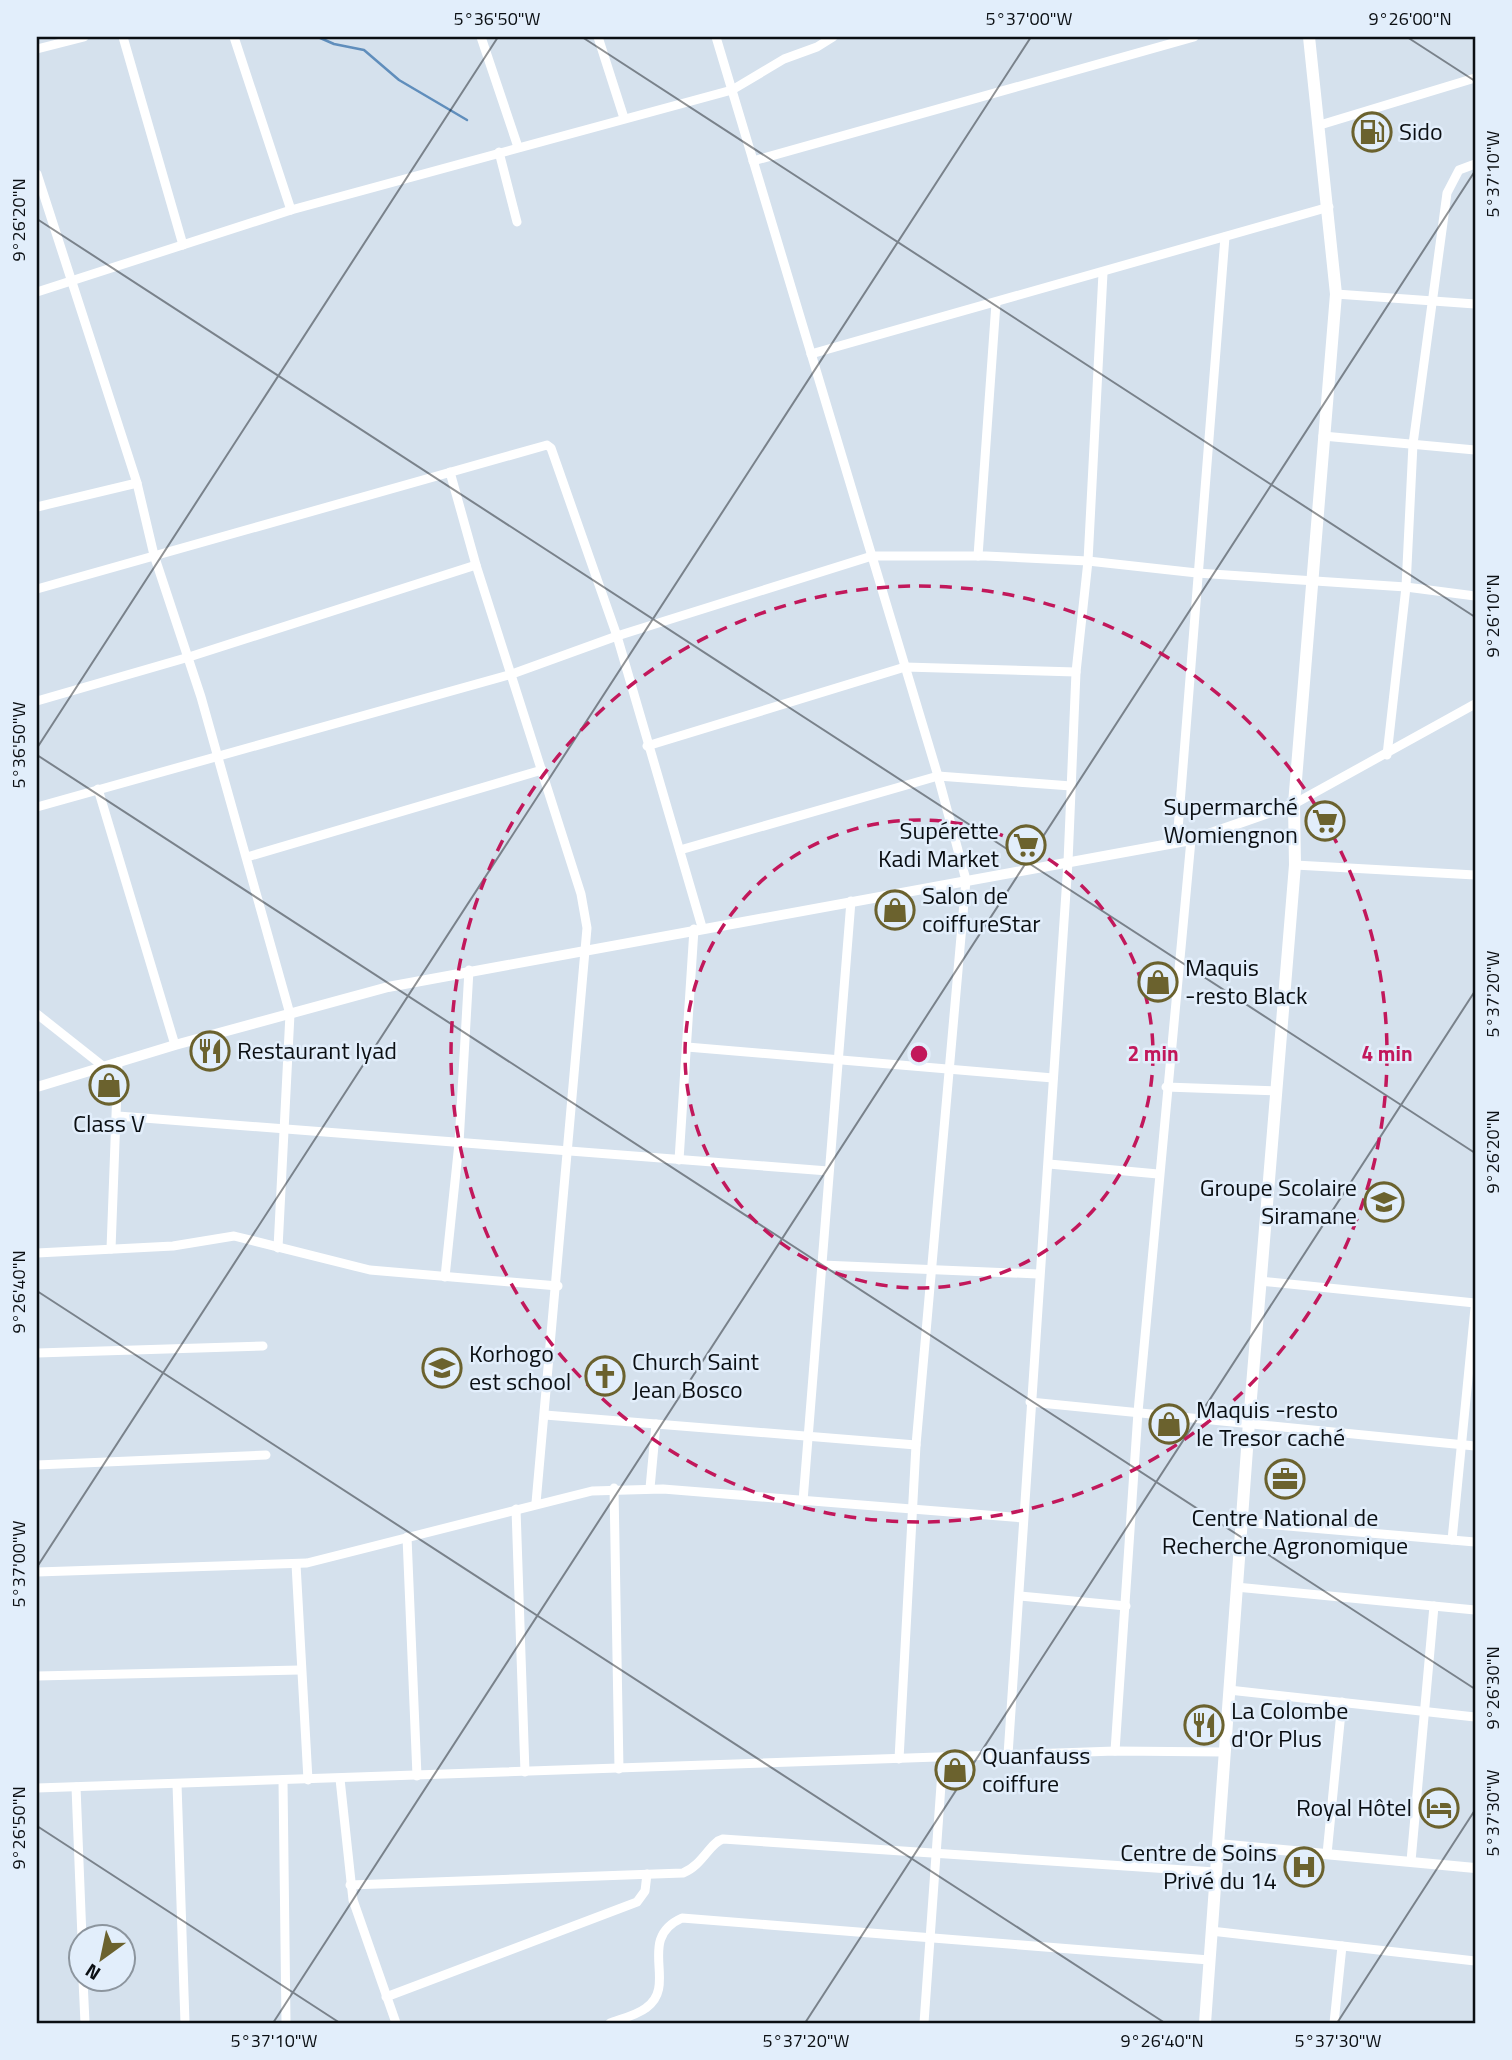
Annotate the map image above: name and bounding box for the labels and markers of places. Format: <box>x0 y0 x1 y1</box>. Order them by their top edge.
fuel station icon: Sido <box>1351 111 1393 153</box>
place label: Sido <box>1399 113 1443 149</box>
place label: Supermarché Womiengnon <box>1163 788 1298 852</box>
supermarket icon: Supermarché Womiengnon <box>1304 800 1346 842</box>
place label: Supérette Kadi Market <box>878 812 1000 876</box>
supermarket icon: Supérette Kadi Market <box>1005 824 1047 866</box>
place label: Salon de coiffureStar <box>922 877 1041 941</box>
shop icon: Salon de coiffureStar <box>874 889 916 931</box>
place label: Maquis -resto Black <box>1185 949 1308 1013</box>
shop icon: Maquis -resto Black <box>1137 961 1179 1003</box>
restaurant icon: Restaurant Iyad <box>189 1030 231 1072</box>
place label: Restaurant Iyad <box>237 1032 397 1068</box>
centre of rings <box>907 1042 931 1066</box>
shop icon: Class V <box>88 1064 130 1106</box>
place label: Class V <box>73 1105 145 1141</box>
place label: Groupe Scolaire Siramane <box>1200 1169 1357 1233</box>
school or university icon: Groupe Scolaire Siramane <box>1363 1181 1405 1223</box>
place label: Korhogo est school <box>469 1335 571 1399</box>
place label: Church Saint Jean Bosco <box>632 1343 759 1407</box>
school or university icon: Korhogo est school <box>421 1347 463 1389</box>
church icon: Church Saint Jean Bosco <box>584 1355 626 1397</box>
place label: Maquis -resto le Tresor caché <box>1196 1391 1345 1455</box>
shop icon: Maquis -resto le Tresor caché <box>1148 1403 1190 1445</box>
office icon: Centre National de Recherche Agronomique <box>1264 1458 1306 1500</box>
place label: Centre National de Recherche Agronomique <box>1162 1499 1408 1563</box>
place label: La Colombe d'Or Plus <box>1231 1692 1348 1756</box>
restaurant icon: La Colombe d'Or Plus <box>1183 1704 1225 1746</box>
place label: Quanfauss coiffure <box>982 1737 1091 1801</box>
shop icon: Quanfauss coiffure <box>934 1749 976 1791</box>
hotel icon: Royal Hôtel <box>1418 1787 1460 1829</box>
place label: Royal Hôtel <box>1296 1789 1412 1825</box>
place label: Centre de Soins Privé du 14 <box>1120 1834 1277 1898</box>
hospital icon: Centre de Soins Privé du 14 <box>1283 1846 1325 1888</box>

